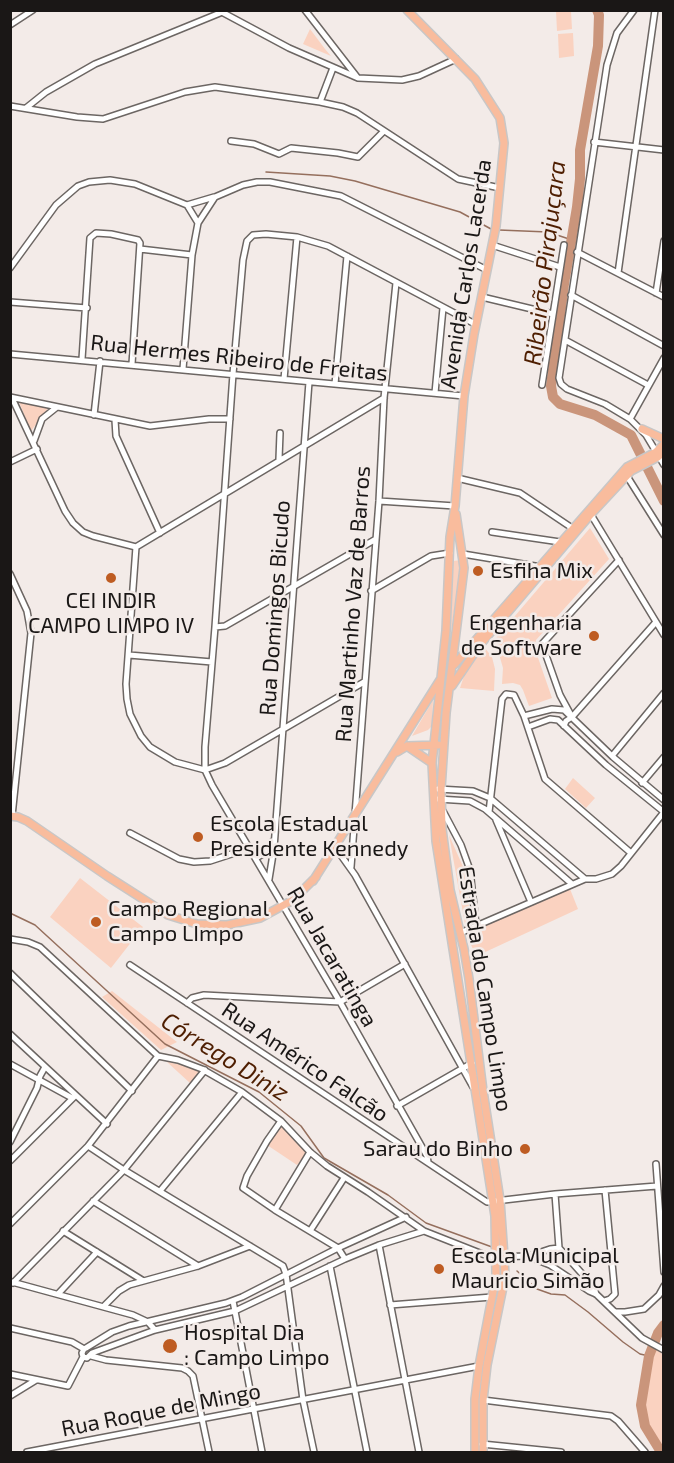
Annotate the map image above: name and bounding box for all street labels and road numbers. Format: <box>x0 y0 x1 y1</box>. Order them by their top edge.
street label: Avenida Carlos Lacerda <box>435 157 497 391</box>
street label: Rua Hermes Ribeiro de Freitas <box>89 329 389 387</box>
street label: Rua Martinho Vaz de Barros <box>330 465 376 743</box>
street label: Rua Domingos Bicudo <box>254 499 296 717</box>
street label: Estrada do Campo Limpo <box>453 865 517 1113</box>
street label: Rua Jacaratinga <box>281 882 383 1032</box>
street label: Rua Américo Falcão <box>217 996 393 1128</box>
street label: Rua Roque de Mingo <box>59 1378 263 1442</box>

